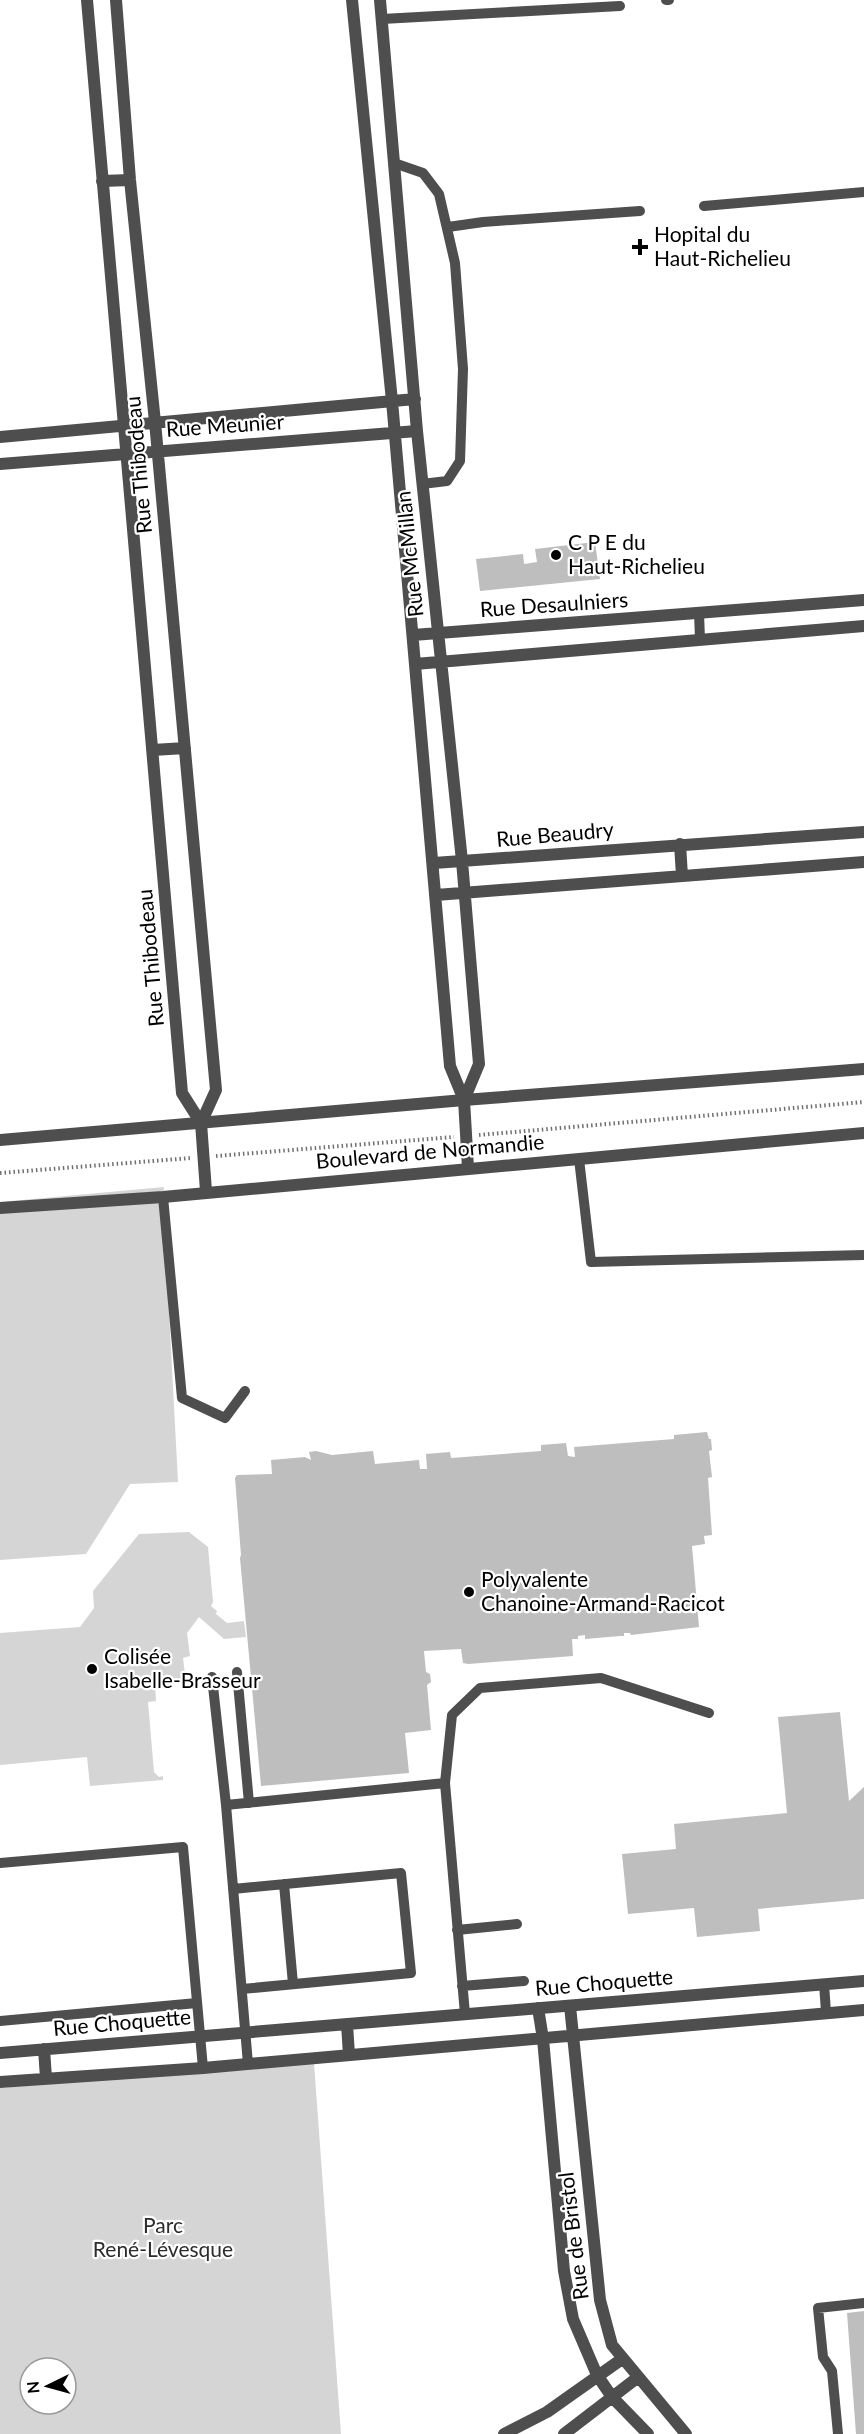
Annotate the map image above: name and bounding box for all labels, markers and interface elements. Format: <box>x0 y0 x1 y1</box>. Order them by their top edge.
place label: Hopital du Haut-Richelieu <box>654 221 791 270</box>
marker: Hopital du Haut-Richelieu <box>631 238 649 256</box>
street label: Rue Thibodeau <box>119 395 156 535</box>
street label: Rue Meunier <box>165 408 285 441</box>
street label: Rue McMillan <box>389 490 428 618</box>
place label: C P E du Haut-Richelieu <box>568 529 705 578</box>
marker: C P E du Haut-Richelieu <box>549 548 563 562</box>
street label: Rue Desaulniers <box>479 586 629 621</box>
street label: Rue Beaudry <box>495 816 615 851</box>
street label: Rue Thibodeau <box>131 888 168 1028</box>
street label: Boulevard de Normandie <box>315 1128 545 1173</box>
place label: Polyvalente Chanoine-Armand-Racicot <box>481 1566 725 1615</box>
marker: Polyvalente Chanoine-Armand-Racicot <box>462 1585 476 1599</box>
place label: Colisée Isabelle-Brasseur <box>104 1643 261 1692</box>
marker: Colisée Isabelle-Brasseur <box>85 1662 99 1676</box>
street label: Rue Choquette <box>534 1963 674 2000</box>
street label: Rue Choquette <box>52 2003 192 2040</box>
street label: Rue de Bristol <box>552 2171 593 2302</box>
park label: Parc René-Lévesque <box>93 2212 233 2261</box>
north arrow <box>18 2356 78 2416</box>
text: N <box>23 2380 43 2394</box>

